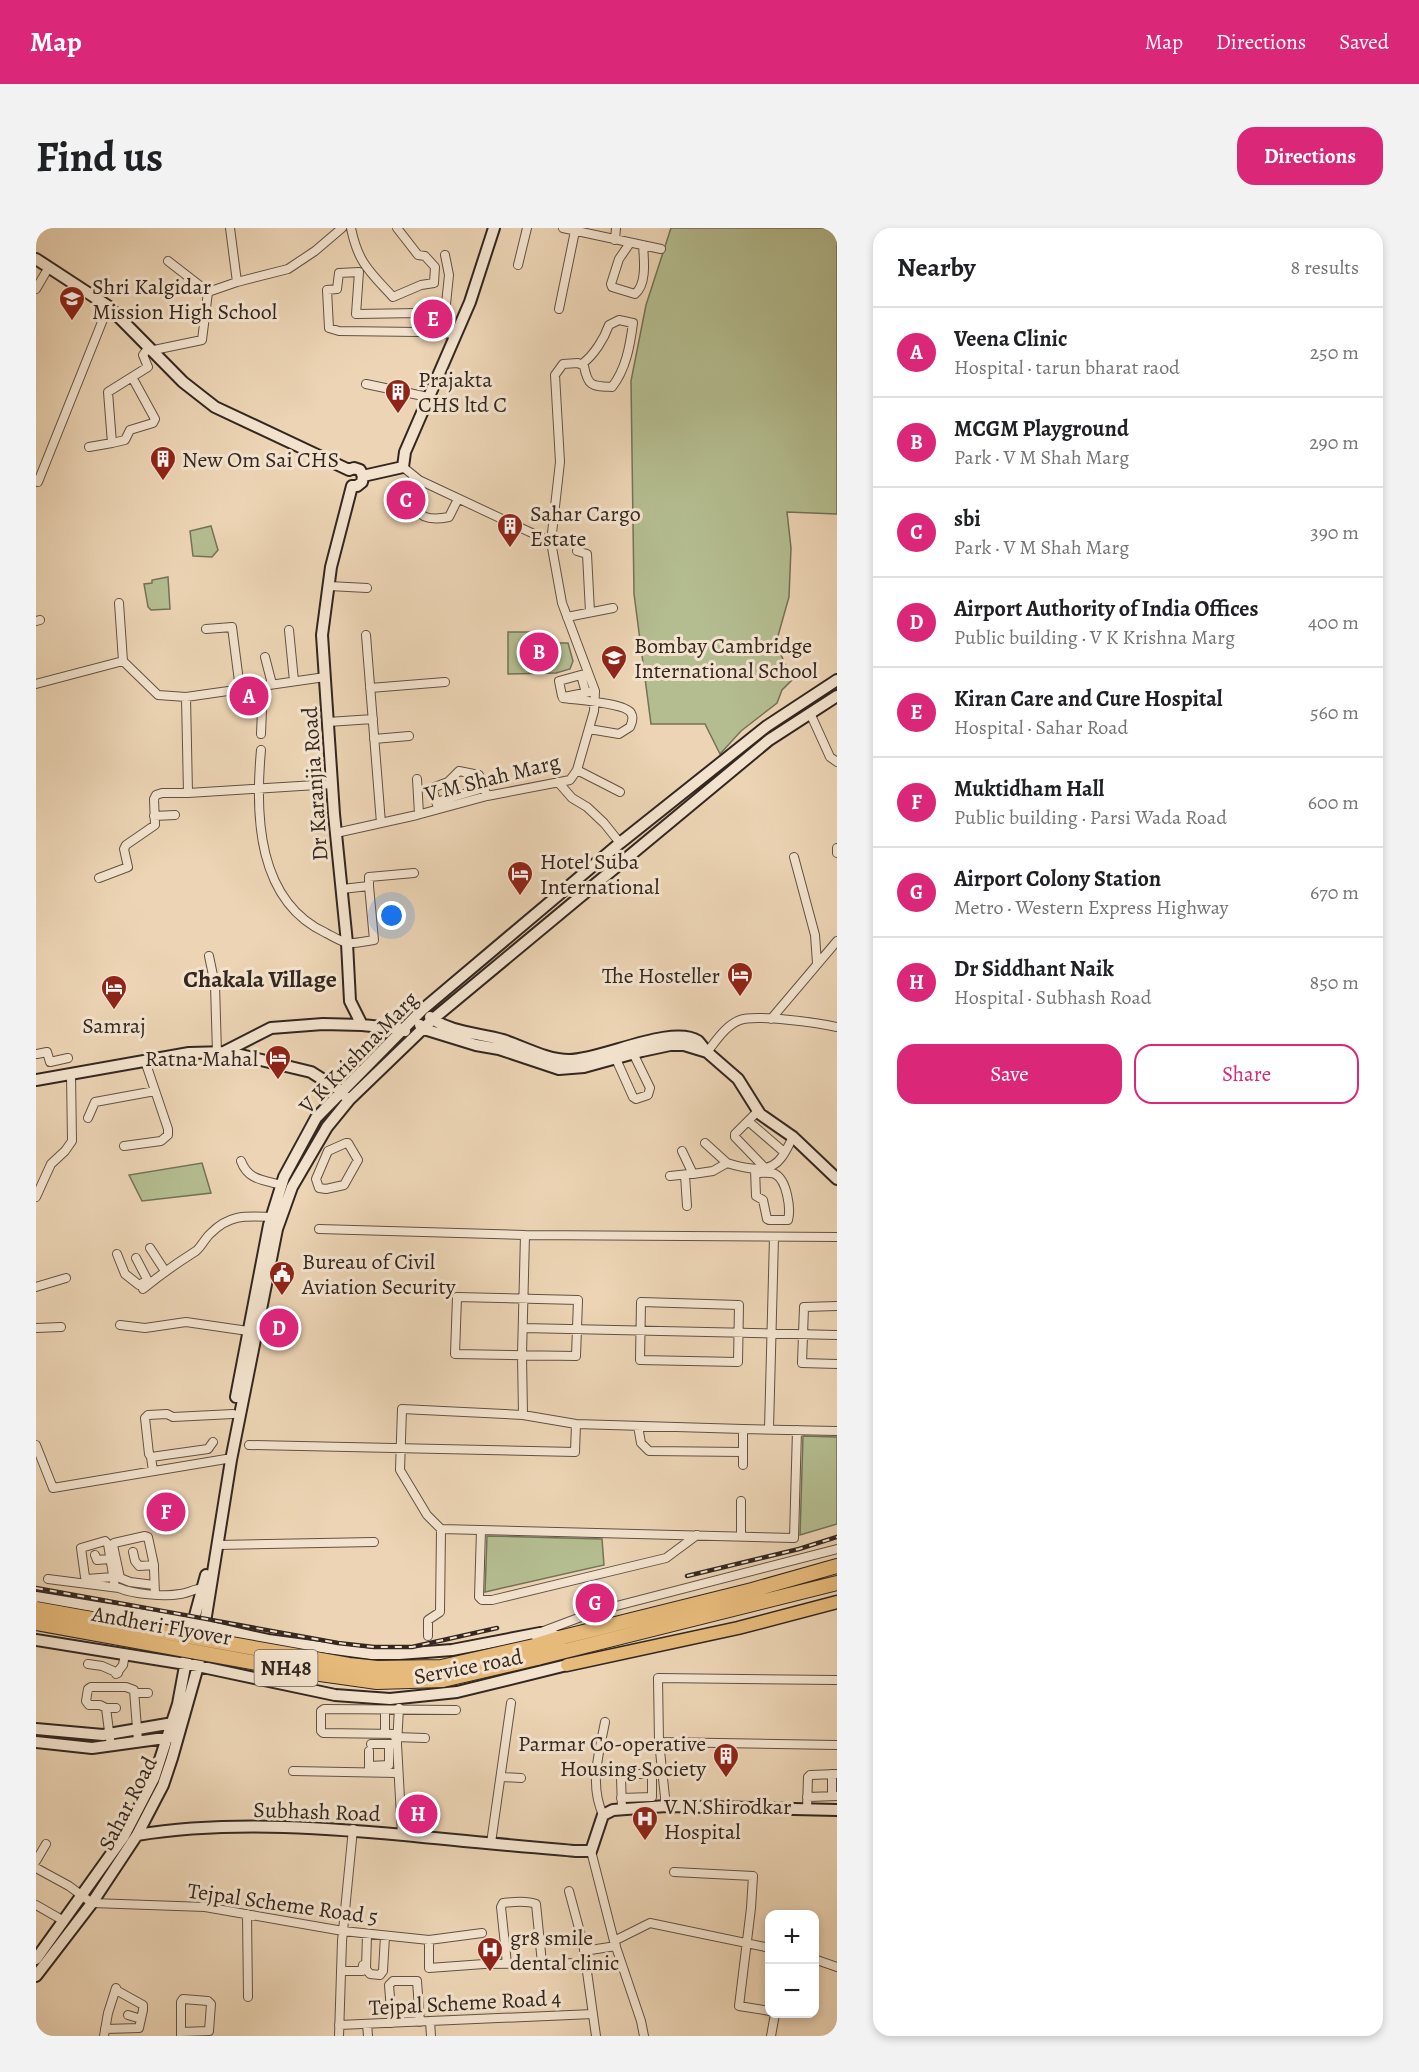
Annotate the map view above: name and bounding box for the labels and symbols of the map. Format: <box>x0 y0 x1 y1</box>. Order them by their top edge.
place label: Shri Kalgidar Mission High School <box>92 272 277 327</box>
school or university icon: Shri Kalgidar Mission High School <box>57 284 87 322</box>
pin: E <box>414 296 452 341</box>
place label: Prajakta CHS ltd C <box>418 365 507 420</box>
building icon: Prajakta CHS ltd C <box>383 377 413 415</box>
building icon: New Om Sai CHS <box>148 444 178 482</box>
place label: New Om Sai CHS <box>182 445 339 475</box>
pin: C <box>386 478 425 522</box>
place label: Sahar Cargo Estate <box>530 499 641 554</box>
building icon: Sahar Cargo Estate <box>495 511 525 549</box>
pin: B <box>520 630 558 674</box>
place label: Bombay Cambridge International School <box>634 631 818 686</box>
school or university icon: Bombay Cambridge International School <box>599 643 629 681</box>
pin: A <box>230 674 268 718</box>
street label: Dr Karanjia Road <box>295 706 335 862</box>
street label: V M Shah Marg <box>420 747 563 810</box>
place label: Hotel Suba International <box>540 847 660 902</box>
hotel icon: Hotel Suba International <box>505 859 535 897</box>
your location <box>377 901 406 930</box>
hotel icon: The Hosteller <box>725 960 755 998</box>
place label: The Hosteller <box>602 961 720 991</box>
district label: Chakala Village <box>183 963 337 995</box>
hotel icon: Samraj <box>99 973 129 1011</box>
street label: V K Krishna Marg <box>292 985 425 1121</box>
place label: Samraj <box>82 1011 146 1041</box>
hotel icon: Ratna Mahal <box>263 1043 293 1081</box>
place label: Ratna Mahal <box>145 1044 258 1074</box>
place label: Bureau of Civil Aviation Security <box>301 1247 456 1302</box>
public building icon: Bureau of Civil Aviation Security <box>267 1259 297 1297</box>
pin: D <box>260 1306 298 1350</box>
pin: F <box>146 1490 186 1534</box>
pin: G <box>576 1580 614 1626</box>
street label: Andheri Flyover <box>89 1599 234 1653</box>
street label: Service road <box>411 1642 525 1692</box>
road number: NH48 <box>254 1650 318 1686</box>
place label: Parmar Co-operative Housing Society <box>518 1729 706 1784</box>
building icon: Parmar Co-operative Housing Society <box>711 1741 741 1779</box>
street label: Sahar Road <box>91 1751 165 1856</box>
pin: H <box>398 1792 437 1836</box>
place label: V N Shirodkar Hospital <box>663 1792 792 1847</box>
street label: Subhash Road <box>253 1795 381 1829</box>
hospital icon: V N Shirodkar Hospital <box>630 1804 660 1842</box>
street label: Tejpal Scheme Road 5 <box>186 1876 380 1932</box>
place label: gr8 smile dental clinic <box>510 1923 619 1978</box>
hospital icon: gr8 smile dental clinic <box>475 1935 505 1973</box>
street label: Tejpal Scheme Road 4 <box>368 1983 562 2023</box>

